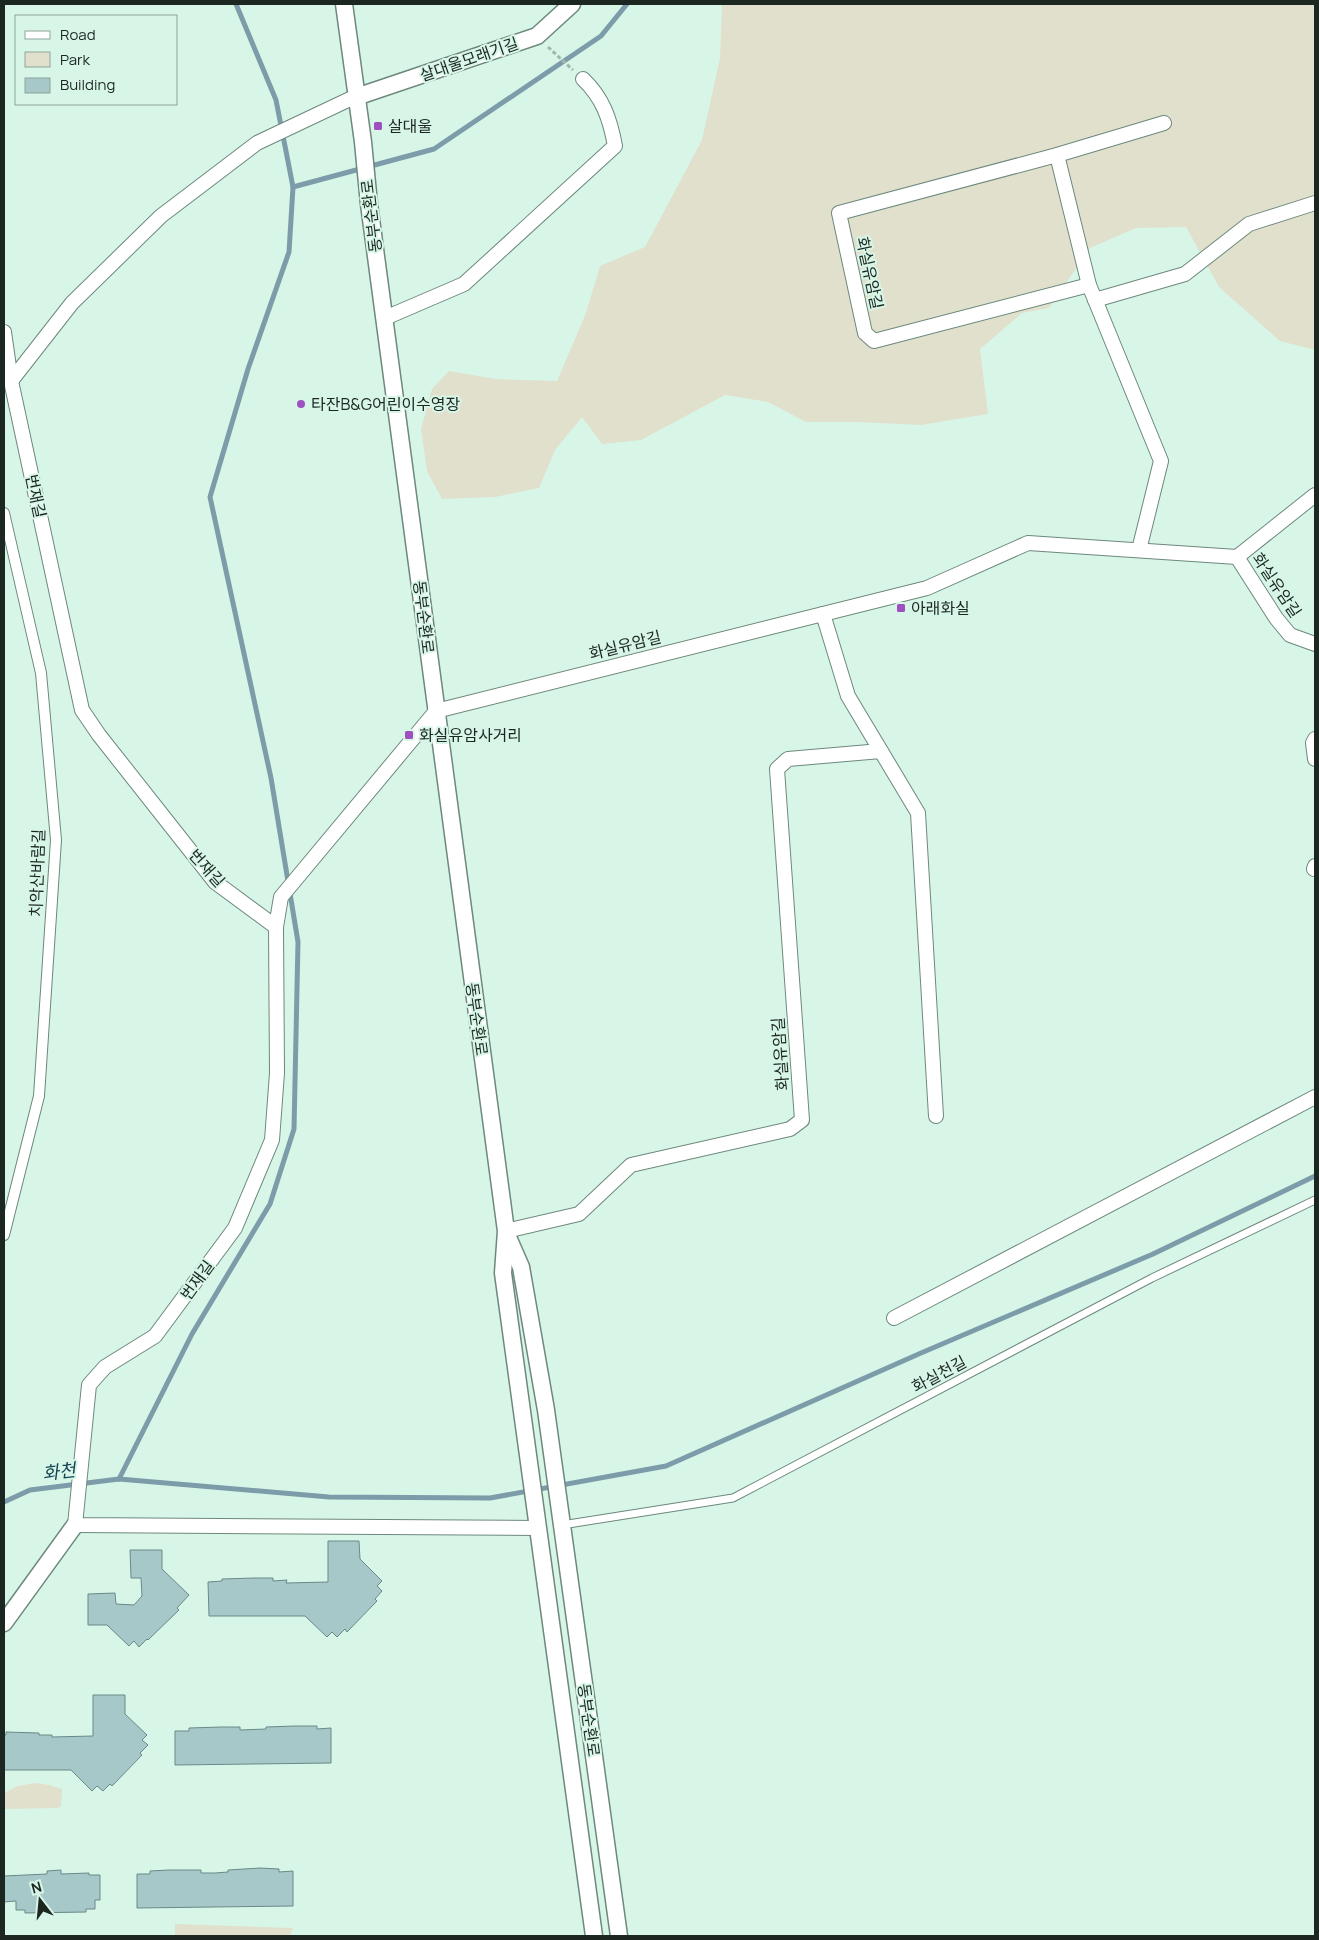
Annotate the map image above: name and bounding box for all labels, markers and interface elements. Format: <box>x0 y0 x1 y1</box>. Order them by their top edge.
legend <box>15 15 178 105</box>
text: Road <box>60 24 96 45</box>
street label: 살대울모래기길 <box>417 32 521 86</box>
text: Park <box>60 49 90 70</box>
text: Building <box>60 74 115 95</box>
place label: 살대울 <box>388 115 432 137</box>
marker: 살대울 <box>372 120 384 132</box>
street label: 동부순환로 <box>356 178 386 254</box>
street label: 화실유암길 <box>852 235 888 311</box>
place label: 타잔B&G어린이수영장 <box>311 393 461 415</box>
marker: 타잔B&G어린이수영장 <box>295 398 307 410</box>
street label: 번재길 <box>21 472 51 520</box>
street label: 화실유암길 <box>1247 548 1307 622</box>
street label: 동부순환로 <box>409 579 439 655</box>
place label: 아래화실 <box>911 597 970 619</box>
marker: 아래화실 <box>895 602 907 614</box>
street label: 화실유암길 <box>587 625 663 665</box>
place label: 화실유암사거리 <box>419 724 522 746</box>
marker: 화실유암사거리 <box>403 729 415 741</box>
street label: 치악산바람길 <box>24 828 50 918</box>
street label: 번재길 <box>184 844 230 892</box>
street label: 동부순환로 <box>461 981 493 1057</box>
street label: 화실유암길 <box>766 1017 794 1091</box>
street label: 번재길 <box>175 1256 219 1304</box>
street label: 화실천길 <box>908 1350 970 1398</box>
water label: 화천 <box>41 1457 79 1485</box>
street label: 동부순환로 <box>573 1682 605 1758</box>
north arrow <box>15 1875 65 1925</box>
text: N <box>29 1877 44 1898</box>

